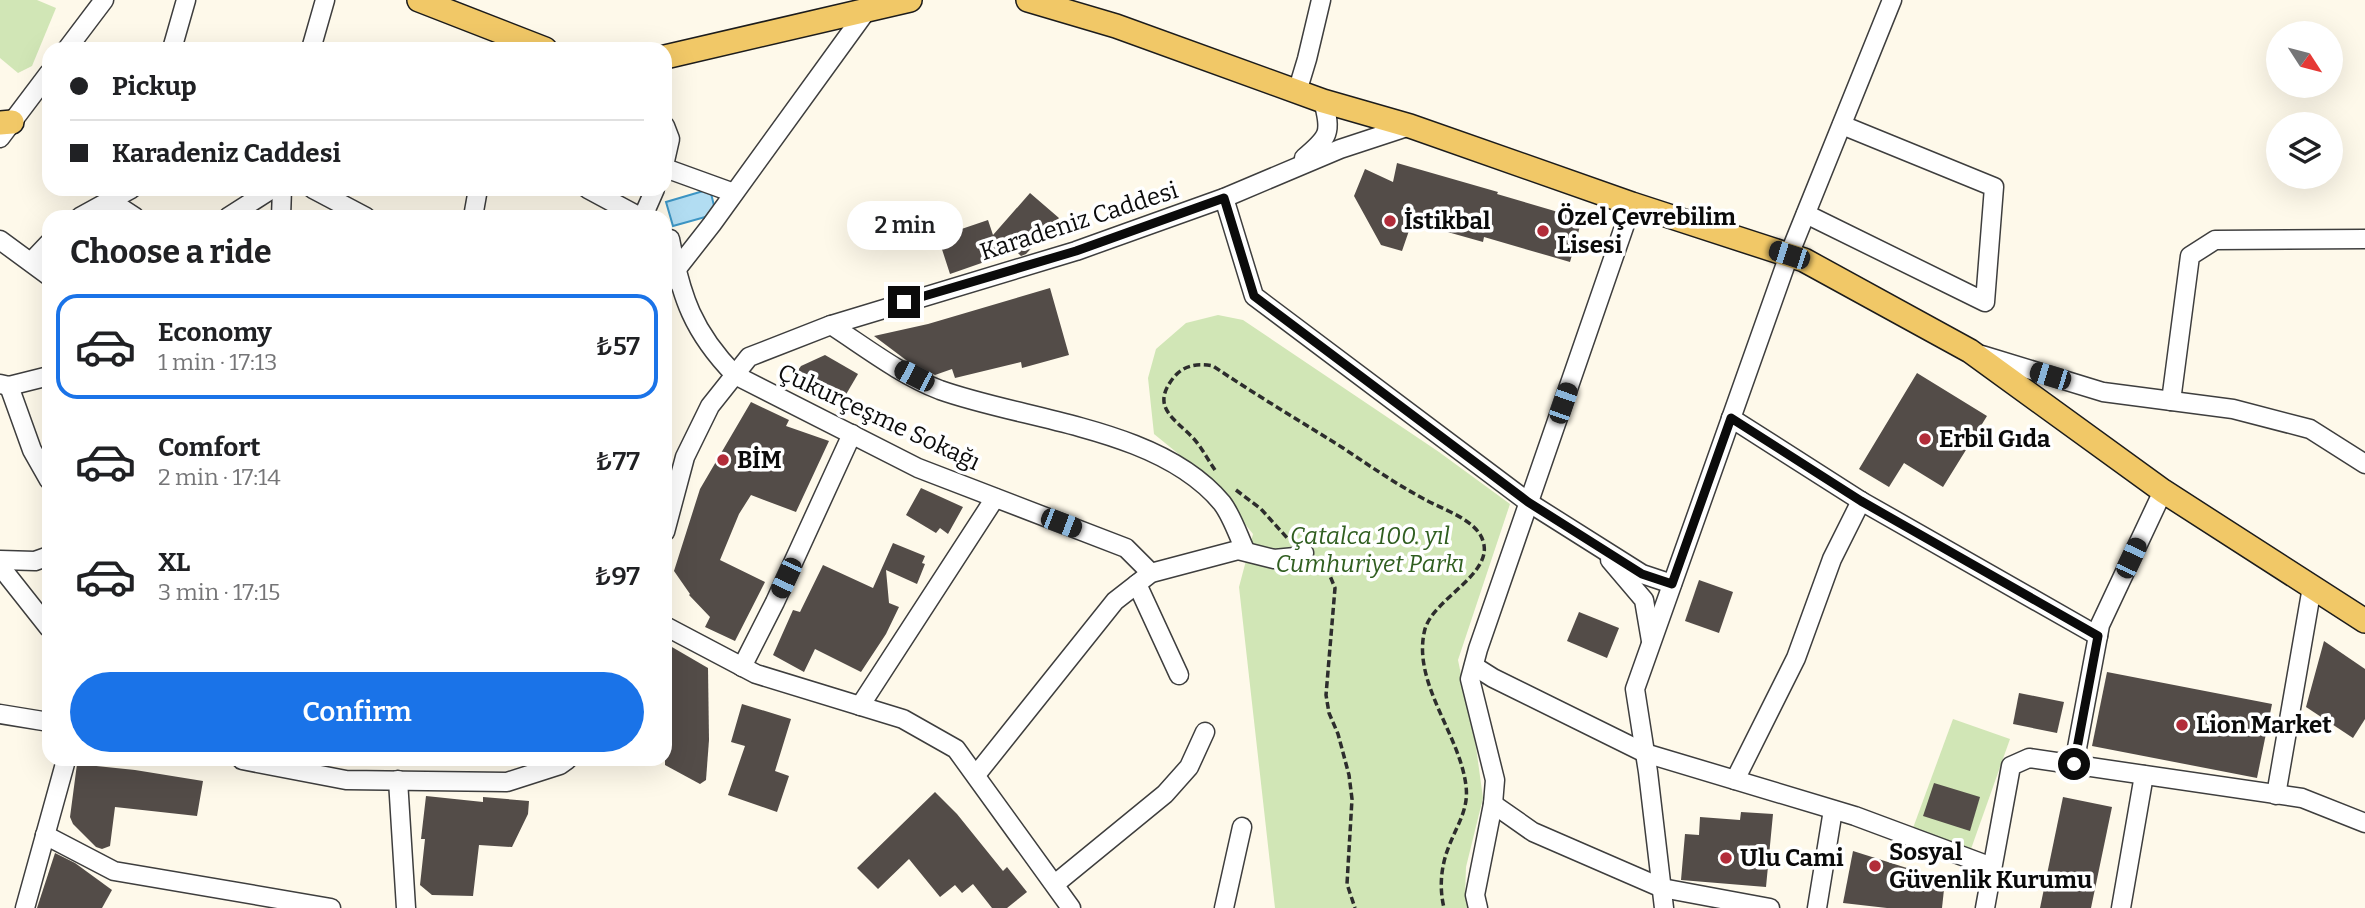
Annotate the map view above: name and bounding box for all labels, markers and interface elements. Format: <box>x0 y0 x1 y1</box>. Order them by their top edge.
north arrow <box>2266 21 2343 98</box>
map controls <box>2266 21 2343 189</box>
text: Pickup <box>112 71 197 102</box>
button: layers <box>2266 112 2343 189</box>
text: Karadeniz Caddesi <box>112 138 341 169</box>
street label: Karadeniz Caddesi <box>976 176 1182 266</box>
callout: 2 min <box>846 201 962 250</box>
place label: Özel Çevrebilim Lisesi <box>1557 203 1736 259</box>
place label: İstikbal <box>1404 207 1491 235</box>
text: 2 min <box>875 211 935 239</box>
marker: İstikbal <box>1382 213 1398 229</box>
marker: Özel Çevrebilim Lisesi <box>1535 223 1551 239</box>
text: Choose a ride <box>70 233 271 271</box>
car <box>1766 239 1813 271</box>
route end <box>888 286 920 318</box>
icon: car <box>74 315 137 378</box>
text: Economy <box>158 317 272 348</box>
text: ₺57 <box>595 331 640 362</box>
text: 1 min · 17:13 <box>158 348 277 376</box>
car <box>891 357 938 395</box>
street label: Çukurçeşme Sokağı <box>774 358 984 476</box>
car <box>2027 360 2074 392</box>
car <box>1547 380 1580 426</box>
place label: Erbil Gıda <box>1939 425 2051 453</box>
icon: car <box>74 430 137 493</box>
marker: Erbil Gıda <box>1917 431 1933 447</box>
text: Comfort <box>158 432 261 463</box>
text: ₺77 <box>595 446 640 477</box>
place label: BİM <box>737 446 782 474</box>
marker: BİM <box>715 452 731 468</box>
text: 2 min · 17:14 <box>158 463 281 491</box>
car <box>1038 506 1085 540</box>
park label: Çatalca 100. yıl Cumhuriyet Parkı <box>1276 522 1464 578</box>
car <box>2113 535 2150 581</box>
icon: car <box>74 545 137 608</box>
text: XL <box>158 547 190 578</box>
car <box>768 555 805 601</box>
text: ₺97 <box>594 561 640 592</box>
text: 3 min · 17:15 <box>158 578 280 606</box>
button: Confirm <box>70 672 644 752</box>
place label: Lion Market <box>2196 711 2332 739</box>
marker: Lion Market <box>2174 717 2190 733</box>
route start <box>2058 748 2090 780</box>
place label: Sosyal Güvenlik Kurumu <box>1889 838 2092 894</box>
place label: Ulu Cami <box>1740 844 1844 872</box>
marker: Ulu Cami <box>1718 850 1734 866</box>
marker: Sosyal Güvenlik Kurumu <box>1867 858 1883 874</box>

